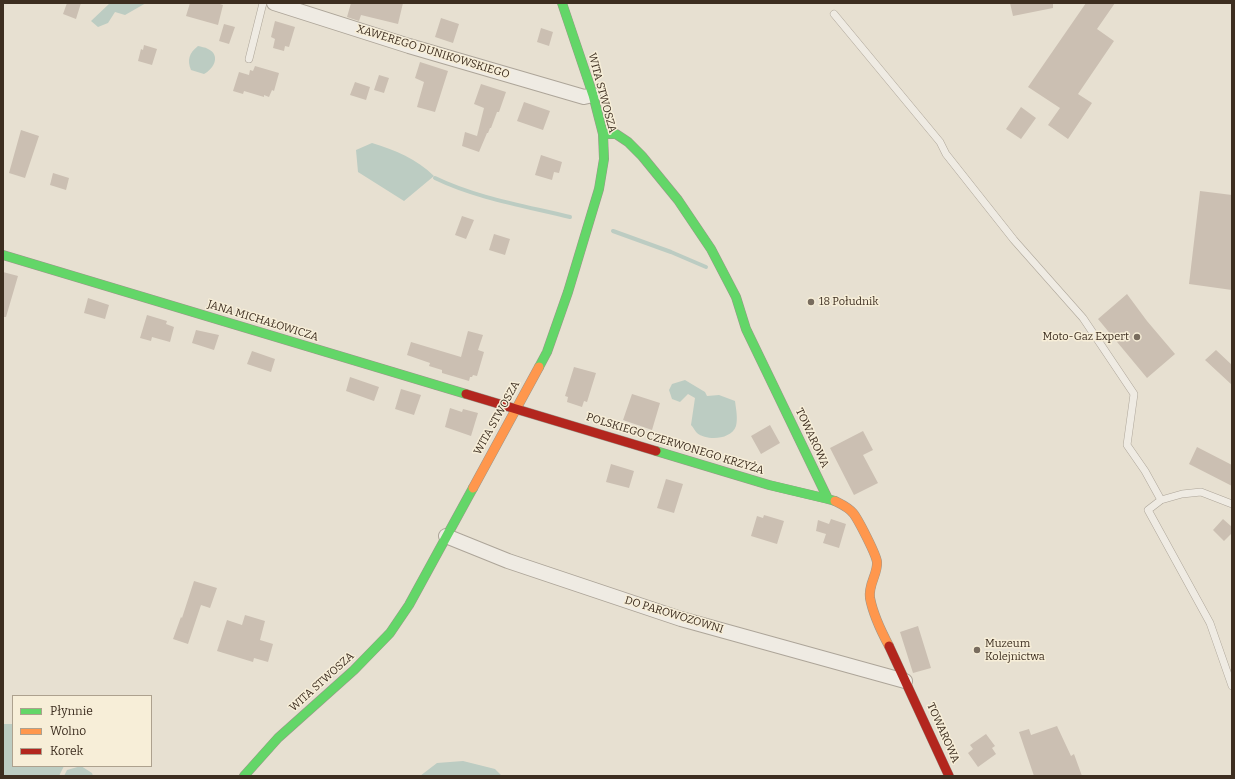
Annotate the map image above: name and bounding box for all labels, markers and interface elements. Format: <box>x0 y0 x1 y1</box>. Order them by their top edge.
street label: XAWEREGO DUNIKOWSKIEGO <box>355 22 511 82</box>
street label: WITA STWOSZA <box>585 52 619 134</box>
place label: 18 Południk <box>819 295 878 309</box>
marker: 18 Południk <box>806 297 816 307</box>
street label: JANA MICHAŁOWICZA <box>206 298 320 344</box>
place label: Moto-Gaz Expert <box>1043 330 1129 344</box>
marker: Moto-Gaz Expert <box>1132 332 1142 342</box>
street label: WITA STWOSZA <box>471 379 523 457</box>
street label: TOWAROWA <box>792 406 832 470</box>
street label: POLSKIEGO CZERWONEGO KRZYŻA <box>585 411 765 477</box>
street label: DO PAROWOZOWNI <box>623 594 725 636</box>
place label: Muzeum Kolejnictwa <box>985 637 1045 663</box>
marker: Muzeum Kolejnictwa <box>972 645 982 655</box>
street label: WITA STWOSZA <box>287 650 357 714</box>
legend <box>12 695 152 767</box>
street label: TOWAROWA <box>924 701 962 765</box>
text: Płynnie <box>50 704 93 718</box>
text: Wolno <box>50 724 86 738</box>
text: Korek <box>50 744 83 758</box>

